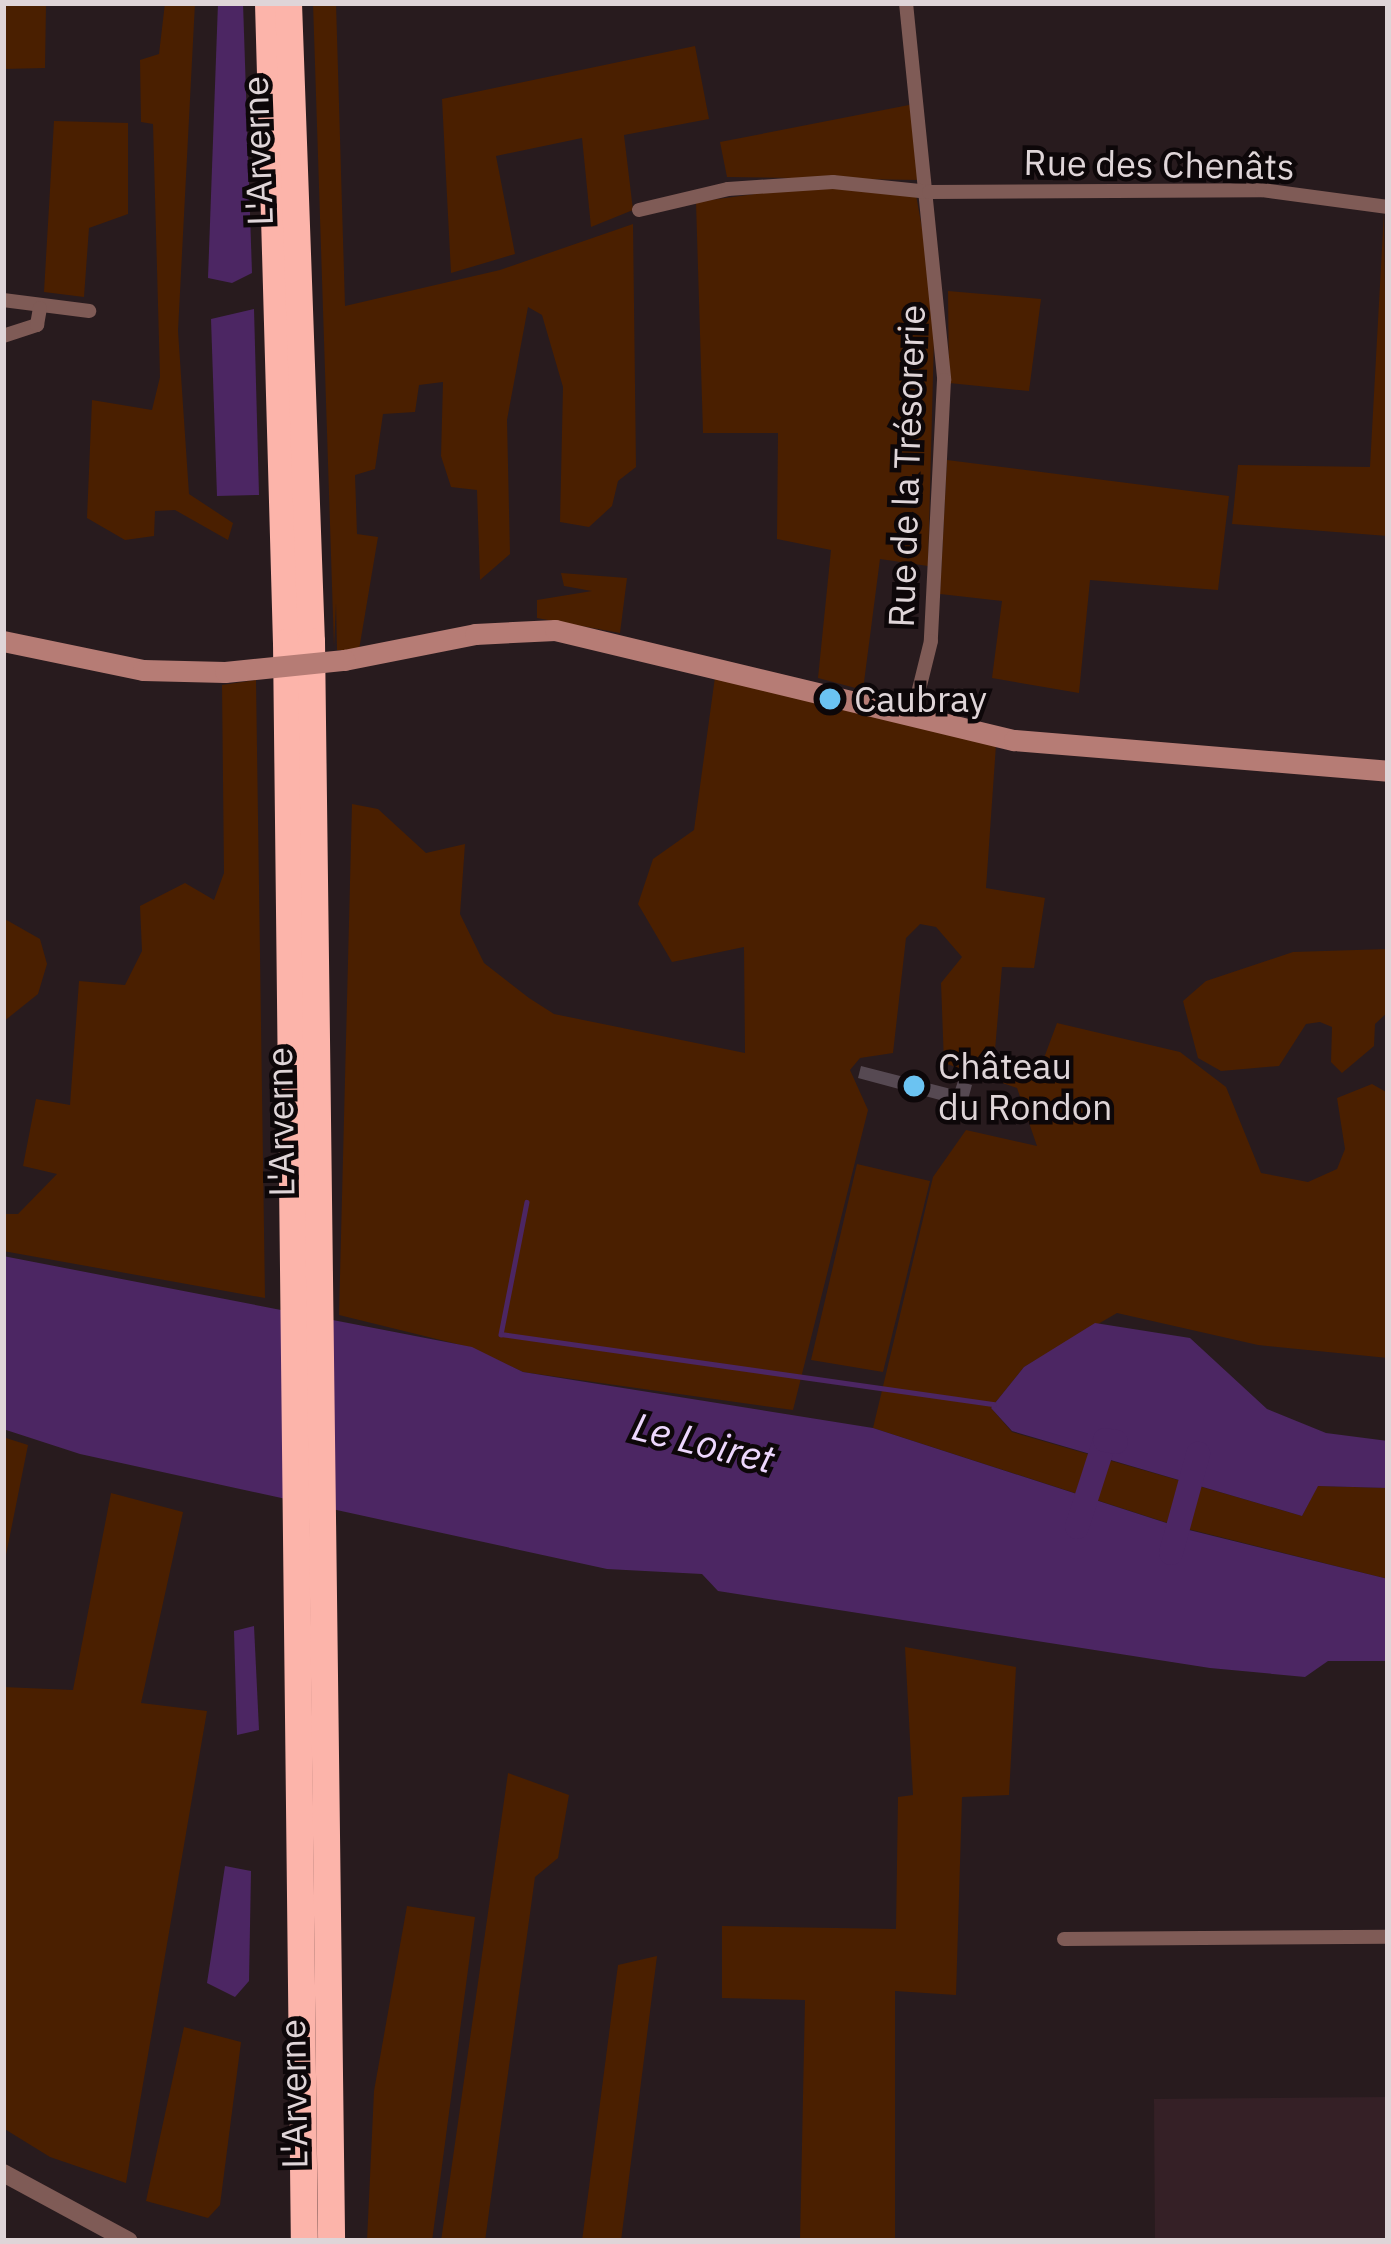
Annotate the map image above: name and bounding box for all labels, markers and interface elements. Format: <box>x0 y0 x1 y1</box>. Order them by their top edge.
street label: L'Arverne <box>233 75 281 227</box>
street label: Rue des Chenâts <box>1023 140 1295 188</box>
street label: Rue de la Trésorerie <box>879 304 933 628</box>
place label: Caubray <box>854 677 987 721</box>
marker: Caubray <box>817 686 843 712</box>
place label: Château du Rondon <box>938 1043 1112 1128</box>
street label: L'Arverne <box>257 1047 303 1197</box>
marker: Château du Rondon <box>901 1073 927 1099</box>
water label: Le Loiret <box>628 1403 778 1483</box>
street label: L'Arverne <box>270 2019 316 2169</box>

